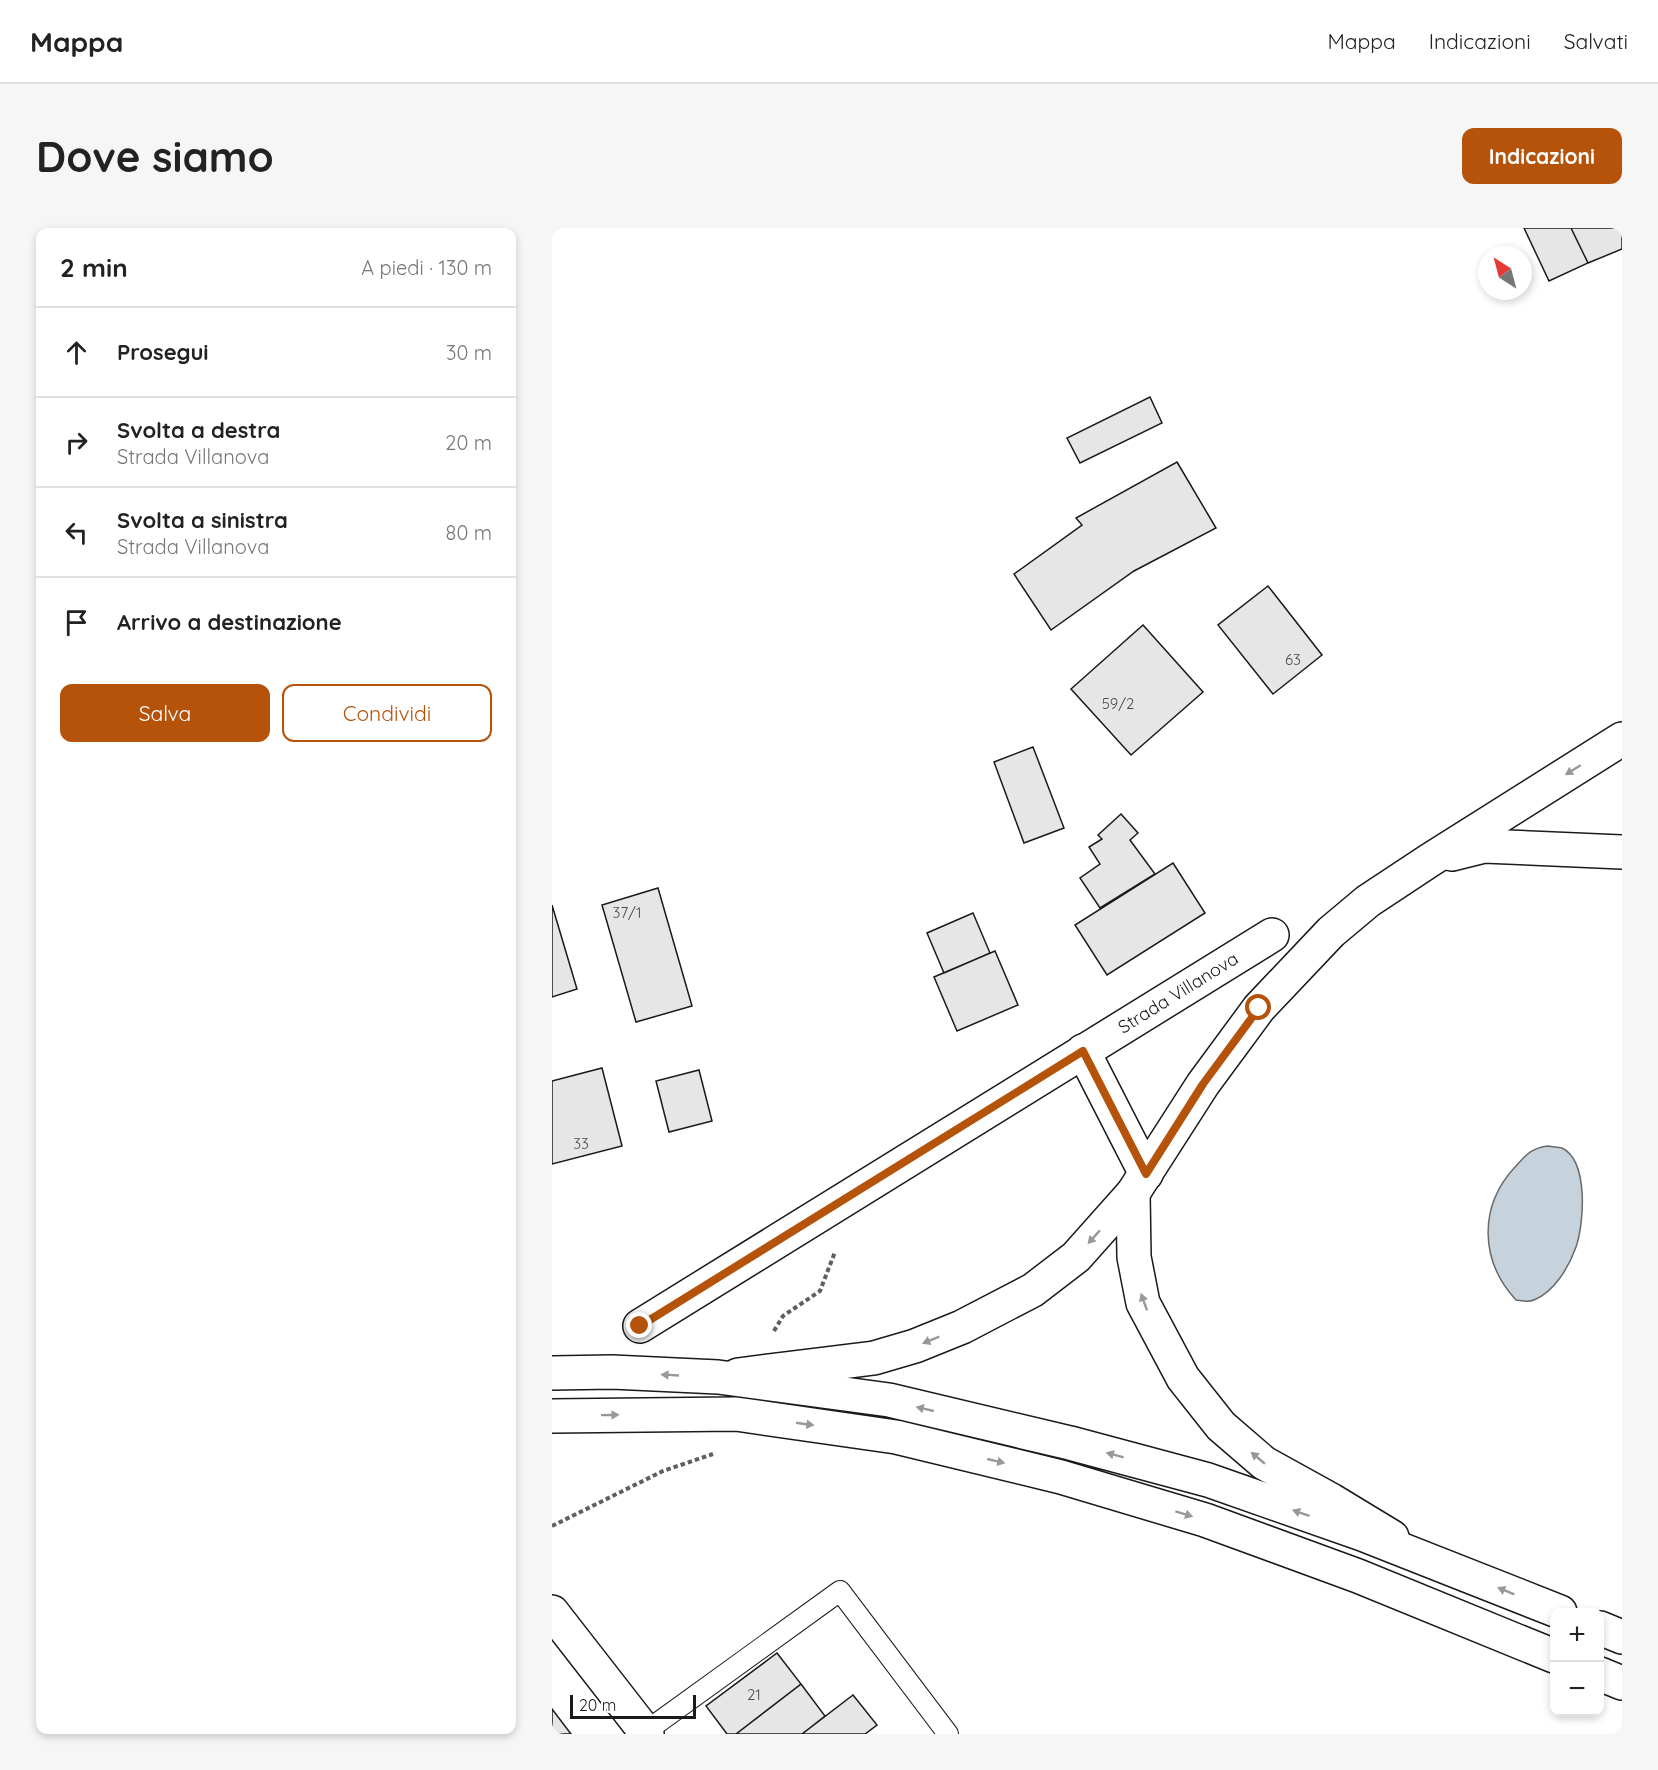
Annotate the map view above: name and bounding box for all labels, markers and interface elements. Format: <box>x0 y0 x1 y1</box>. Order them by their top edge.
text: Mappa <box>30 24 123 59</box>
text: Mappa <box>1327 28 1396 54</box>
text: Indicazioni <box>1429 28 1531 54</box>
text: Salvati <box>1564 28 1628 54</box>
button: Indicazioni <box>1462 128 1622 184</box>
text: Dove siamo <box>36 130 274 183</box>
north arrow <box>1478 246 1532 300</box>
text: 2 min <box>60 251 128 284</box>
text: A piedi · 130 m <box>361 255 492 280</box>
icon: ahead <box>60 336 93 369</box>
text: Prosegui <box>117 338 209 366</box>
text: 30 m <box>446 340 492 365</box>
text: Svolta a destra <box>117 416 280 444</box>
icon: right <box>60 426 93 459</box>
text: 20 m <box>445 430 492 455</box>
text: Strada Villanova <box>117 444 269 469</box>
text: Svolta a sinistra <box>117 506 288 534</box>
icon: left <box>60 516 93 549</box>
text: 80 m <box>446 520 492 545</box>
text: Strada Villanova <box>117 534 269 559</box>
icon: arrive <box>60 606 93 639</box>
text: Arrivo a destinazione <box>117 608 342 636</box>
house number: 63 <box>1285 650 1301 669</box>
button: Salva <box>60 684 270 742</box>
button: Condividi <box>282 684 492 742</box>
house number: 59/2 <box>1102 694 1134 713</box>
one-way arrow <box>1564 764 1581 775</box>
house number: 37/1 <box>613 903 641 922</box>
street label: Strada Villanova <box>1114 947 1242 1038</box>
route start <box>1245 994 1271 1020</box>
house number: 33 <box>573 1134 589 1153</box>
one-way arrow <box>1088 1229 1101 1244</box>
one-way arrow <box>1139 1293 1149 1311</box>
route end <box>626 1312 652 1338</box>
one-way arrow <box>922 1336 940 1345</box>
one-way arrow <box>660 1370 679 1379</box>
one-way arrow <box>916 1404 935 1413</box>
one-way arrow <box>601 1410 620 1419</box>
one-way arrow <box>795 1420 814 1429</box>
one-way arrow <box>1106 1450 1124 1459</box>
one-way arrow <box>1250 1451 1266 1464</box>
one-way arrow <box>987 1457 1005 1467</box>
one-way arrow <box>1292 1507 1310 1517</box>
one-way arrow <box>1175 1510 1193 1519</box>
one-way arrow <box>1496 1586 1514 1596</box>
map controls <box>1550 1608 1604 1716</box>
button: + <box>1550 1608 1604 1662</box>
button: − <box>1550 1662 1604 1716</box>
house number: 21 <box>747 1685 761 1704</box>
scale bar <box>570 1692 696 1720</box>
text: 20 m <box>579 1695 616 1715</box>

